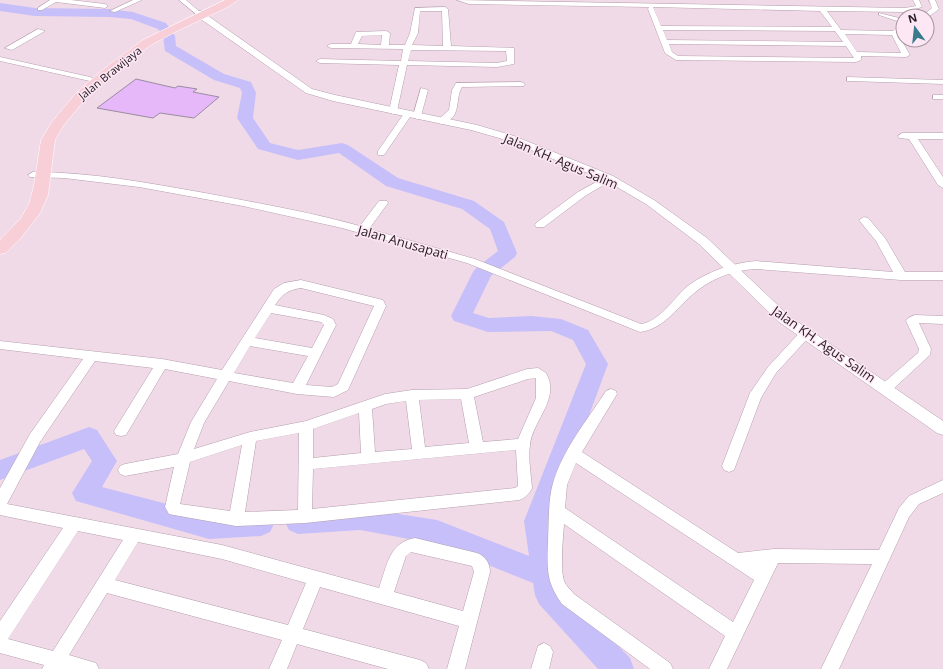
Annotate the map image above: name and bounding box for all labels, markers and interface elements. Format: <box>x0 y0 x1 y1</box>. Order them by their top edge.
north arrow <box>895 8 935 48</box>
text: N <box>906 9 919 26</box>
street label: Jalan Brawijaya <box>74 43 144 103</box>
street label: Jalan KH. Agus Salim <box>499 128 621 193</box>
street label: Jalan Anusapati <box>354 220 450 264</box>
street label: Jalan KH. Agus Salim <box>767 300 879 387</box>

